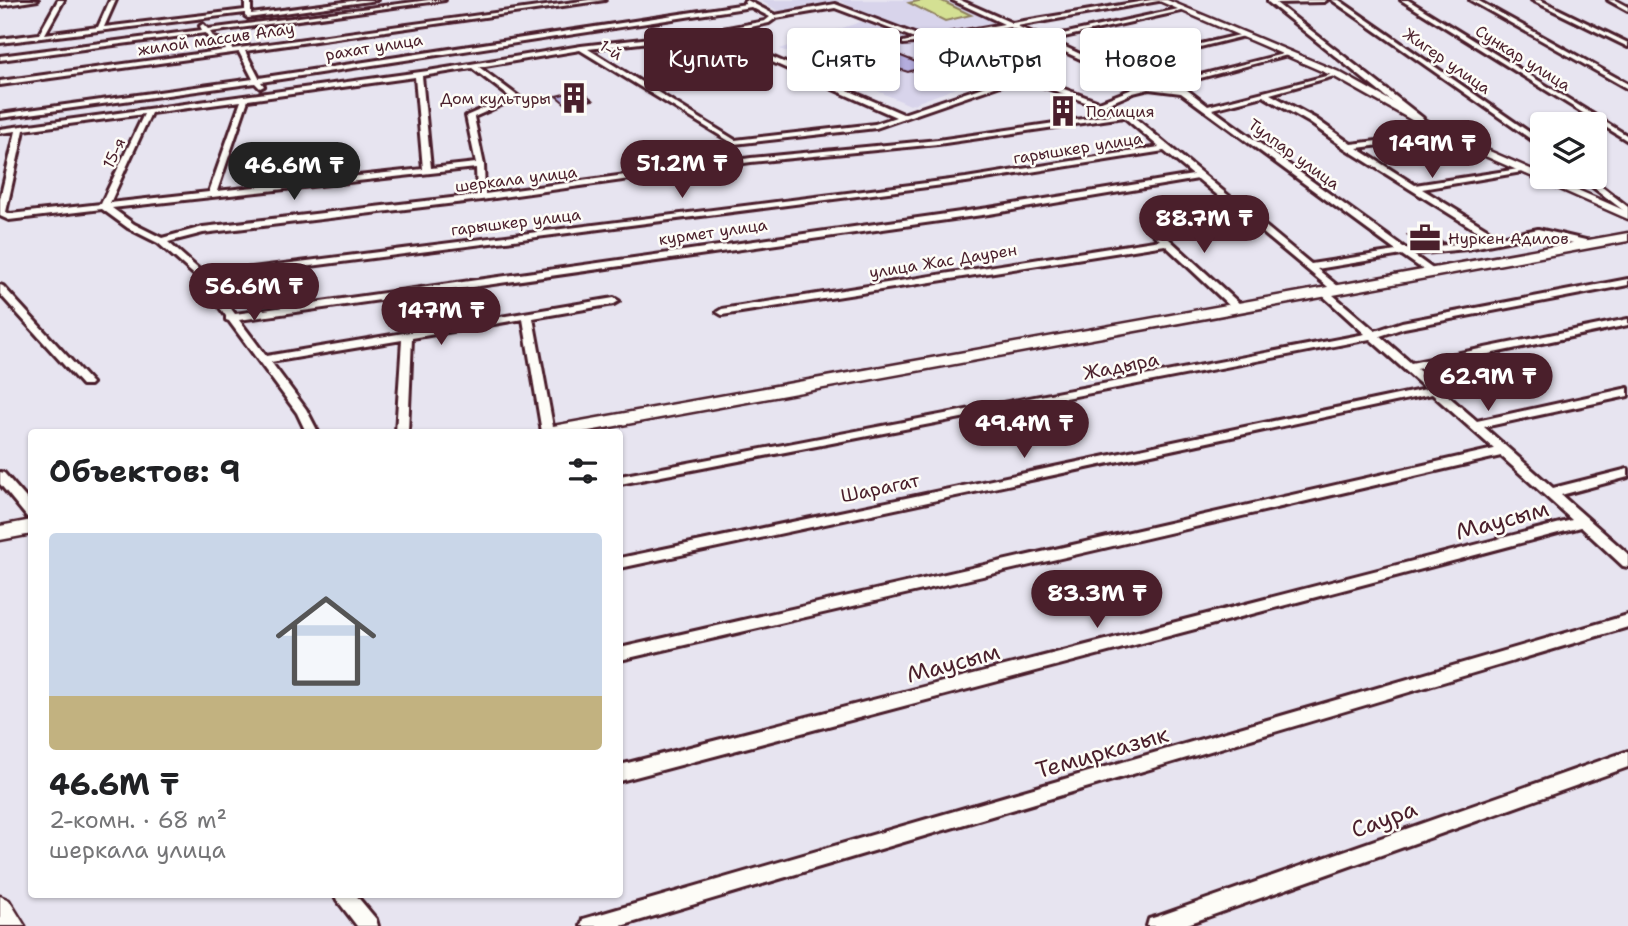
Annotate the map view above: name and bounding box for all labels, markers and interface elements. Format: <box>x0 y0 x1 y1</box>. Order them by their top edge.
street label: жилой массив Алау <box>136 18 296 60</box>
street label: Сункар улица <box>1471 20 1575 96</box>
street label: Жигер улица <box>1399 23 1495 99</box>
chip: Купить <box>644 28 773 91</box>
chip: Снять <box>787 28 900 91</box>
chip: Фильтры <box>914 28 1066 91</box>
chip: Новое <box>1080 28 1201 91</box>
street label: рахат улица <box>324 29 424 65</box>
street label: 1-й <box>596 35 626 65</box>
building icon: Дом культуры <box>557 81 591 115</box>
place label: Дом культуры <box>440 88 551 109</box>
building icon: Полиция <box>1046 94 1080 128</box>
place label: Полиция <box>1086 101 1154 122</box>
map controls <box>1530 112 1607 189</box>
button: layers <box>1530 112 1607 189</box>
street label: Тулпар улица <box>1244 114 1344 194</box>
pin: 149M ₸ <box>1375 120 1489 180</box>
street label: гарышкер улица <box>1012 127 1144 169</box>
text: 149M ₸ <box>1388 128 1476 158</box>
street label: 15-я <box>98 134 130 172</box>
pin: 51.2M ₸ <box>617 140 747 200</box>
pin: 46.6M ₸ <box>229 142 359 202</box>
text: 51.2M ₸ <box>636 148 728 178</box>
text: 46.6M ₸ <box>244 150 344 180</box>
street label: шеркала улица <box>454 161 578 197</box>
pin: 88.7M ₸ <box>1139 196 1269 255</box>
text: 88.7M ₸ <box>1155 203 1253 233</box>
street label: гарышкер улица <box>450 204 582 240</box>
street label: курмет улица <box>657 214 769 250</box>
office icon: Нуркен Адилов <box>1408 221 1442 255</box>
place label: Нуркен Адилов <box>1448 228 1569 249</box>
street label: улица Жас Даурен <box>868 239 1018 283</box>
pin: 56.6M ₸ <box>189 264 319 323</box>
text: 56.6M ₸ <box>205 271 303 301</box>
pin: 147M ₸ <box>384 288 498 347</box>
text: 147M ₸ <box>398 295 484 325</box>
street label: Жадыра <box>1081 346 1161 386</box>
pin: 62.9M ₸ <box>1423 354 1553 413</box>
text: 62.9M ₸ <box>1440 361 1536 391</box>
pin: 49.4M ₸ <box>959 400 1089 460</box>
text: 49.4M ₸ <box>975 408 1073 438</box>
text: Объектов: 9 <box>49 451 241 492</box>
icon: filters <box>564 452 602 490</box>
street label: Шарагат <box>838 467 922 509</box>
street label: Маусым <box>1452 493 1552 547</box>
pin: 83.3M ₸ <box>1032 570 1162 630</box>
icon: home <box>263 578 389 704</box>
text: 83.3M ₸ <box>1047 578 1147 608</box>
street label: Маусым <box>903 636 1003 690</box>
street label: Темирказык <box>1032 719 1172 785</box>
text: 46.6M ₸ <box>49 764 179 805</box>
street label: Саура <box>1347 793 1421 845</box>
text: 2-комн. · 68 m² <box>49 805 227 835</box>
text: шеркала улица <box>49 835 226 865</box>

